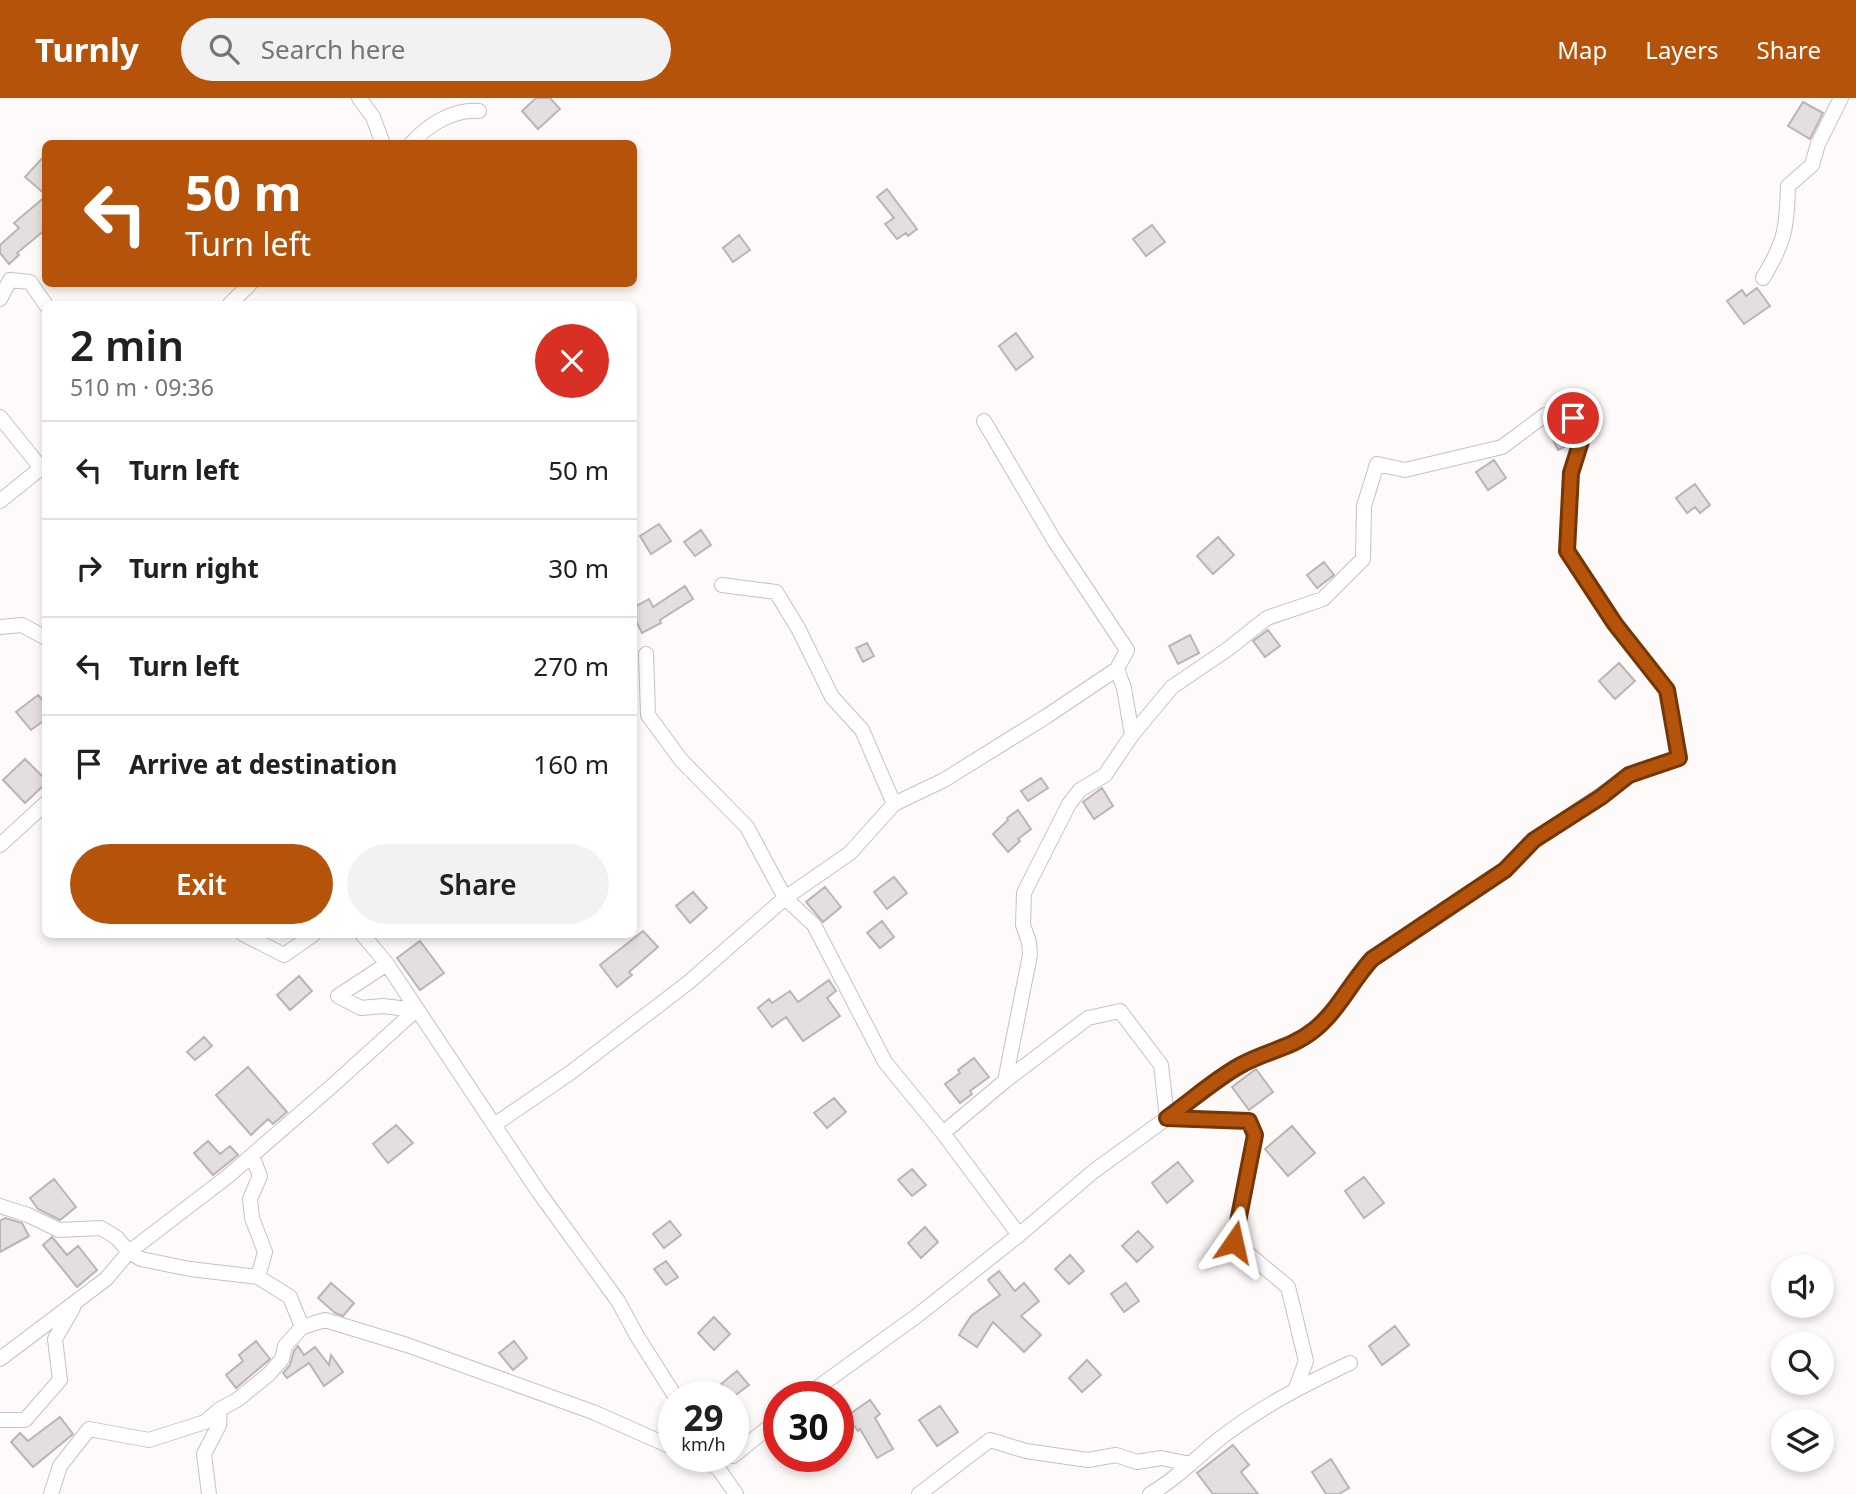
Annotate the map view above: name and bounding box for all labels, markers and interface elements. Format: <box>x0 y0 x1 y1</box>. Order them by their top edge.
search box <box>181 18 671 81</box>
text: Turnly <box>35 27 139 72</box>
icon: search <box>205 30 243 68</box>
text: Search here <box>261 31 405 67</box>
text: Map <box>1557 33 1607 66</box>
text: Layers <box>1645 33 1719 66</box>
text: Share <box>1757 33 1821 66</box>
text: 50 m <box>185 159 302 225</box>
icon: left <box>70 168 161 259</box>
text: Turn left <box>185 222 311 265</box>
text: 2 min <box>70 316 184 373</box>
button: close <box>535 324 609 398</box>
text: 510 m · 09:36 <box>70 371 214 403</box>
pin <box>1543 388 1603 448</box>
icon: arrive <box>1554 399 1592 437</box>
icon: left <box>70 451 108 489</box>
text: Turn left <box>129 452 240 488</box>
text: 50 m <box>548 452 609 488</box>
icon: right <box>70 549 108 587</box>
text: Turn right <box>129 550 259 586</box>
text: 30 m <box>548 550 609 586</box>
icon: left <box>70 647 108 685</box>
text: Turn left <box>129 648 240 684</box>
text: 270 m <box>533 648 609 684</box>
icon: arrive <box>70 745 108 783</box>
text: Arrive at destination <box>129 746 398 782</box>
text: 160 m <box>533 746 609 782</box>
button: Exit <box>70 844 333 924</box>
button: Share <box>347 844 609 924</box>
position arrow <box>1197 1205 1271 1279</box>
map controls <box>1771 1255 1834 1472</box>
button: sound <box>1771 1255 1834 1318</box>
button: search <box>1771 1332 1834 1395</box>
speed limit sign: 30 <box>763 1381 854 1472</box>
text: 29 <box>683 1394 724 1441</box>
button: layers <box>1771 1409 1834 1472</box>
text: km/h <box>681 1432 726 1456</box>

